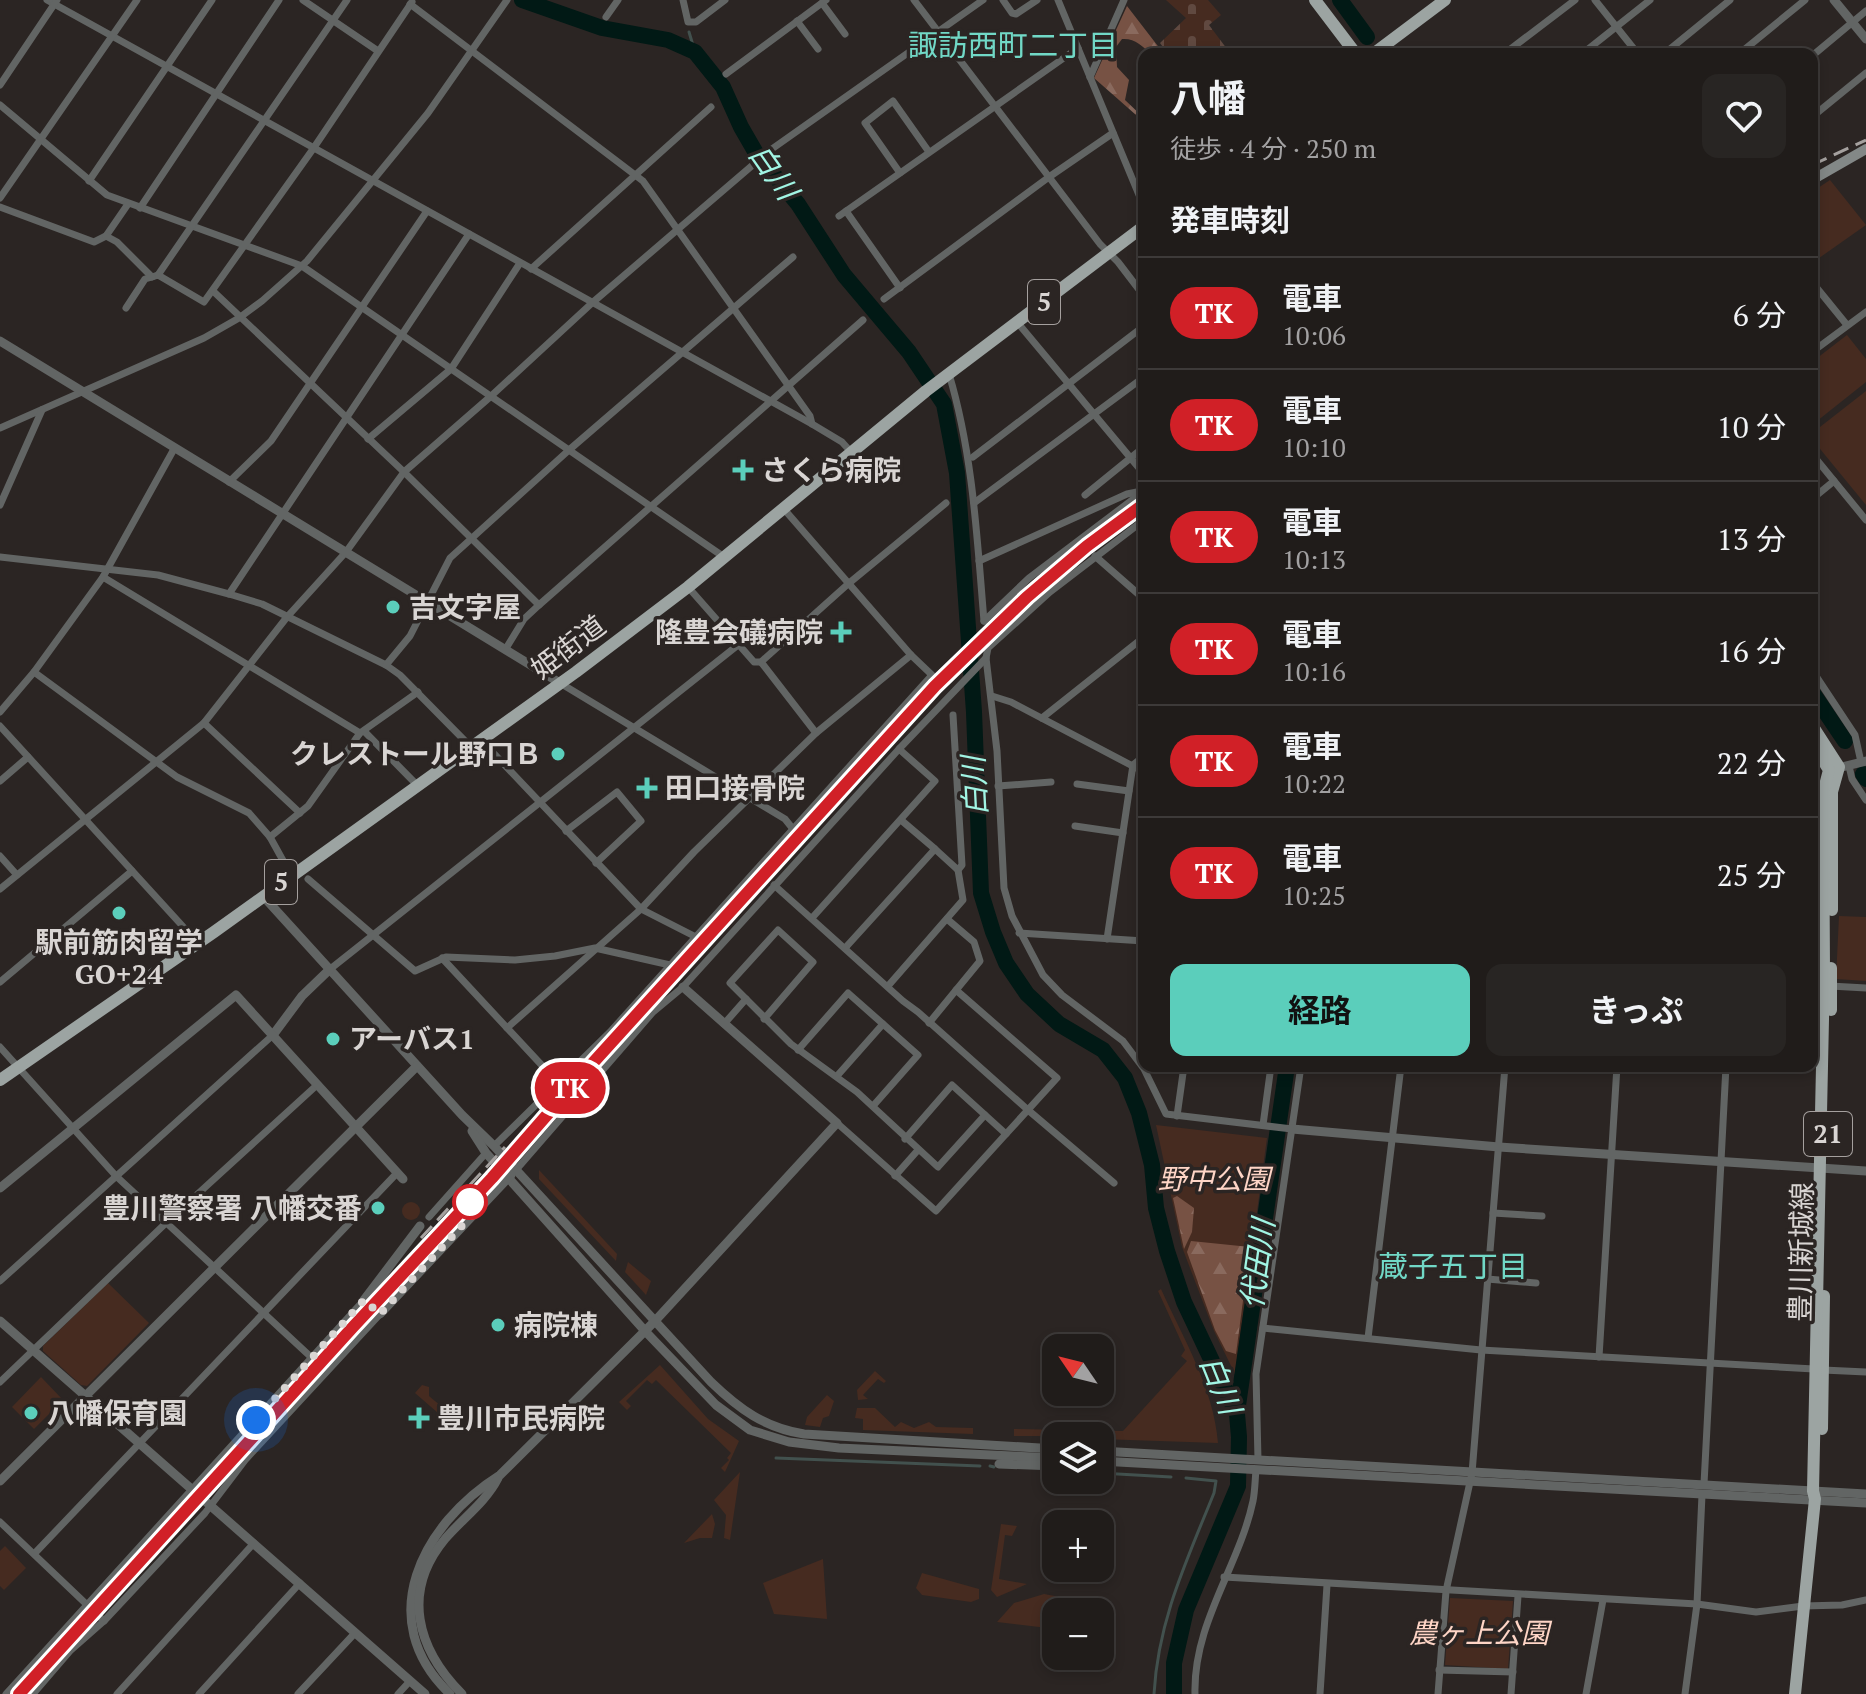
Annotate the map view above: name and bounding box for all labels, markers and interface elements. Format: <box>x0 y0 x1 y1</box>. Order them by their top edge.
district label: 諏訪西町二丁目 <box>908 25 1118 65</box>
text: 八幡 <box>1170 73 1246 123</box>
button: heart <box>1702 74 1786 158</box>
text: 徒歩 · 4 分 · 250 m <box>1170 131 1376 165</box>
water label: 白川 <box>740 135 809 210</box>
text: 発車時刻 <box>1170 200 1290 240</box>
text: 電車 <box>1282 278 1342 318</box>
road number: 5 <box>1028 280 1060 324</box>
text: TK <box>1195 294 1233 331</box>
text: 6 分 <box>1733 295 1786 335</box>
text: 10:06 <box>1282 318 1346 352</box>
text: 電車 <box>1282 390 1342 430</box>
text: TK <box>1195 406 1233 443</box>
text: 10 分 <box>1717 407 1786 447</box>
text: 10:10 <box>1282 430 1346 464</box>
place label: さくら病院 <box>761 451 901 488</box>
marker: さくら病院 <box>732 459 754 481</box>
text: 電車 <box>1282 502 1342 542</box>
text: TK <box>1195 518 1233 555</box>
text: 13 分 <box>1717 519 1786 559</box>
text: 10:13 <box>1282 542 1346 576</box>
place label: 吉文字屋 <box>409 588 521 625</box>
marker: 吉文字屋 <box>384 598 402 616</box>
street label: 姫街道 <box>523 607 612 687</box>
place label: 隆豊会礒病院 <box>655 613 823 650</box>
text: 電車 <box>1282 614 1342 654</box>
marker: 隆豊会礒病院 <box>830 621 852 643</box>
text: TK <box>1195 630 1233 667</box>
text: 16 分 <box>1717 631 1786 671</box>
text: 10:16 <box>1282 654 1346 688</box>
text: 電車 <box>1282 726 1342 766</box>
place label: クレストール野口Ｂ <box>290 735 542 772</box>
text: TK <box>1195 742 1233 779</box>
text: 22 分 <box>1717 743 1786 783</box>
marker: クレストール野口Ｂ <box>549 745 567 763</box>
water label: 白川 <box>952 752 996 817</box>
text: 10:22 <box>1282 766 1346 800</box>
place label: 田口接骨院 <box>665 769 805 806</box>
marker: 田口接骨院 <box>636 777 658 799</box>
text: 電車 <box>1282 838 1342 878</box>
text: TK <box>1195 854 1233 891</box>
text: 25 分 <box>1717 855 1786 895</box>
road number: 5 <box>265 860 297 904</box>
text: 10:25 <box>1282 878 1346 912</box>
marker: 駅前筋肉留学 GO+24 <box>110 904 128 922</box>
place label: 駅前筋肉留学 GO+24 <box>35 923 203 992</box>
button: 経路 <box>1170 964 1470 1056</box>
button: きっぷ <box>1486 964 1786 1056</box>
place label: アーバス1 <box>349 1020 475 1057</box>
marker: アーバス1 <box>324 1030 342 1048</box>
line badge: TK <box>534 1062 606 1114</box>
text: TK <box>551 1069 589 1106</box>
road number: 21 <box>1804 1112 1852 1156</box>
park label: 野中公園 <box>1158 1160 1274 1197</box>
street label: 豊川新城線 <box>1781 1182 1820 1322</box>
unlabelled marker <box>453 1185 487 1219</box>
place label: 豊川警察署 八幡交番 <box>102 1189 362 1226</box>
marker: 豊川警察署 八幡交番 <box>369 1199 387 1217</box>
water label: 代田川 <box>1231 1214 1283 1311</box>
district label: 蔵子五丁目 <box>1378 1246 1528 1286</box>
place label: 病院棟 <box>514 1306 598 1343</box>
marker: 病院棟 <box>489 1316 507 1334</box>
north arrow <box>1042 1334 1114 1406</box>
map controls <box>1042 1334 1114 1670</box>
water label: 白川 <box>1191 1349 1252 1423</box>
place label: 八幡保育園 <box>47 1394 187 1431</box>
place label: 豊川市民病院 <box>437 1399 605 1436</box>
your location <box>236 1400 276 1440</box>
marker: 八幡保育園 <box>22 1404 40 1422</box>
marker: 豊川市民病院 <box>408 1407 430 1429</box>
button: layers <box>1042 1422 1114 1494</box>
button: + <box>1042 1510 1114 1582</box>
button: − <box>1042 1598 1114 1670</box>
park label: 農ヶ上公園 <box>1409 1614 1553 1651</box>

